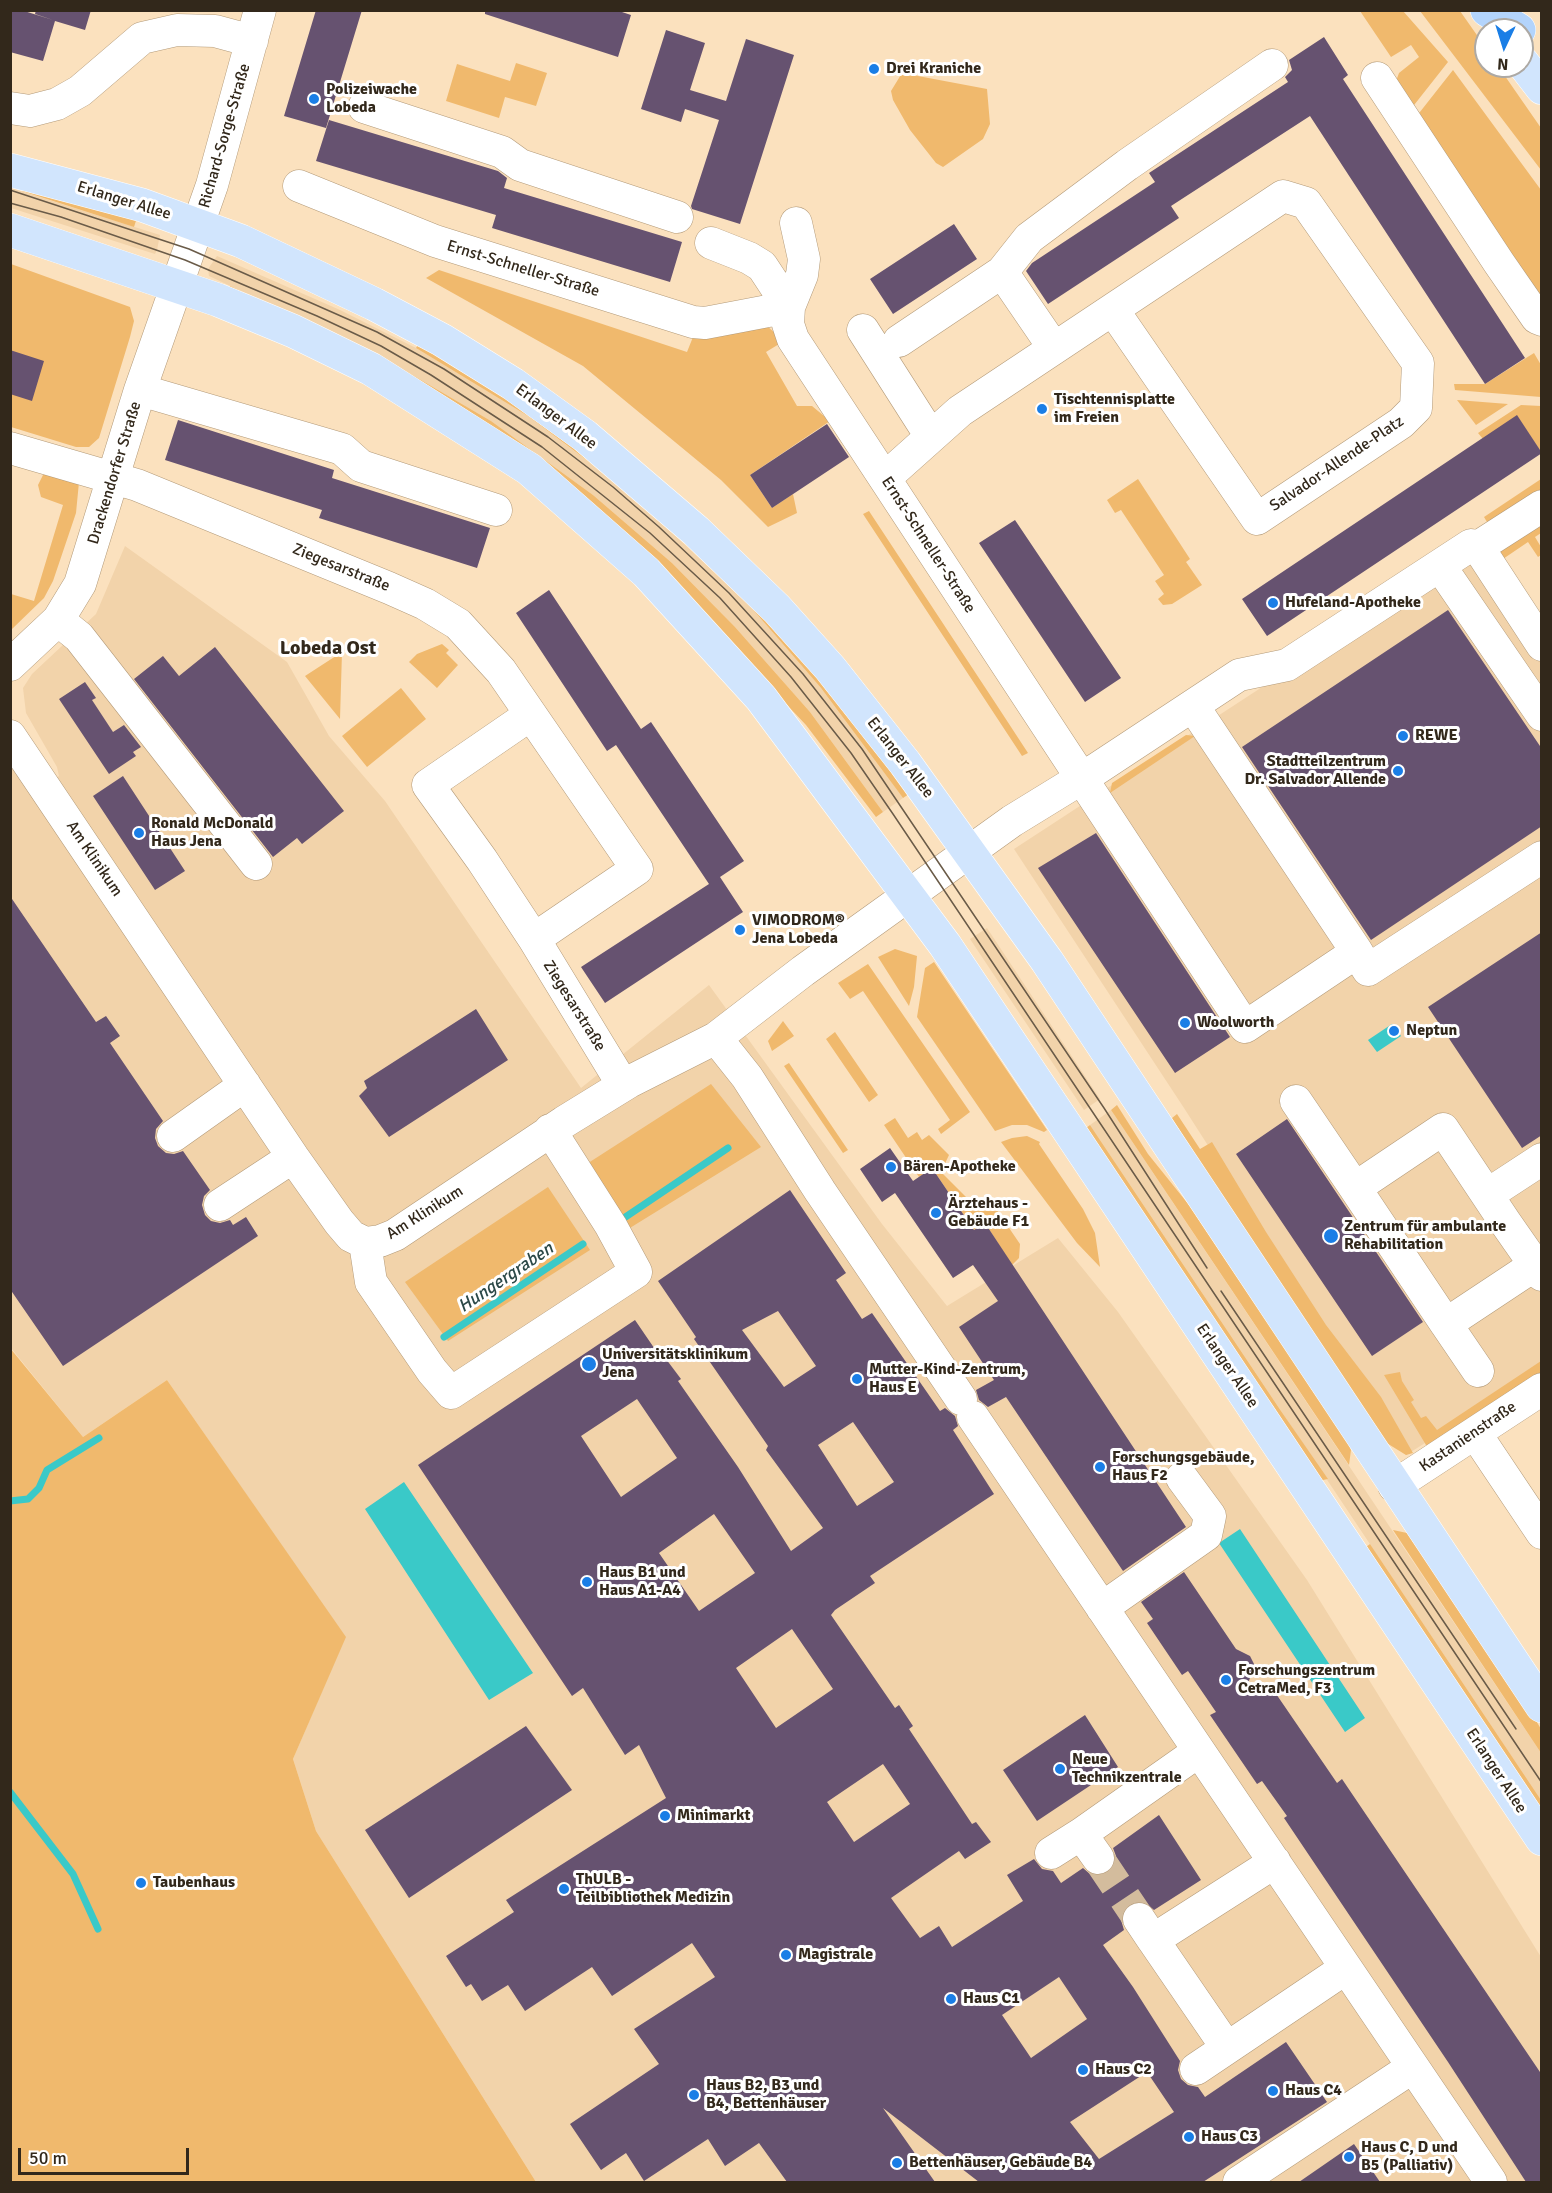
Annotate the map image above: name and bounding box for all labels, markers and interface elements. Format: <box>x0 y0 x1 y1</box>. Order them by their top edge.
north arrow <box>1474 18 1534 78</box>
text: N <box>1497 54 1509 74</box>
place label: Drei Kraniche <box>886 59 981 79</box>
street label: Richard-Sorge-Straße <box>195 61 255 211</box>
marker: Drei Kraniche <box>867 62 881 76</box>
place label: Polizeiwache Lobeda <box>326 80 417 118</box>
marker: Polizeiwache Lobeda <box>307 92 321 106</box>
street label: Erlanger Allee <box>75 178 173 224</box>
street label: Ernst-Schneller-Straße <box>444 237 602 301</box>
street label: Erlanger Allee <box>511 380 601 454</box>
place label: Tischtennisplatte im Freien <box>1054 390 1175 428</box>
street label: Drackendorfer Straße <box>84 399 146 547</box>
marker: Tischtennisplatte im Freien <box>1035 402 1049 416</box>
street label: Salvador-Allende-Platz <box>1266 412 1408 516</box>
street label: Ernst-Schneller-Straße <box>877 473 979 617</box>
street label: Ziegesarstraße <box>290 540 392 596</box>
place label: Hufeland-Apotheke <box>1285 593 1421 613</box>
marker: Hufeland-Apotheke <box>1266 596 1280 610</box>
district label: Lobeda Ost <box>280 637 376 661</box>
street label: Erlanger Allee <box>863 714 937 802</box>
place label: REWE <box>1415 726 1458 746</box>
marker: REWE <box>1396 729 1410 743</box>
place label: Stadtteilzentrum Dr. Salvador Allende <box>1244 752 1386 790</box>
marker: Stadtteilzentrum Dr. Salvador Allende <box>1391 764 1405 778</box>
place label: Ronald McDonald Haus Jena <box>151 814 273 852</box>
street label: Am Klinikum <box>62 818 126 900</box>
marker: Ronald McDonald Haus Jena <box>132 826 146 840</box>
place label: VIMODROM® Jena Lobeda <box>752 911 845 949</box>
marker: VIMODROM® Jena Lobeda <box>733 923 747 937</box>
street label: Ziegesarstraße <box>538 957 610 1055</box>
place label: Woolworth <box>1197 1013 1274 1033</box>
marker: Woolworth <box>1178 1016 1192 1030</box>
place label: Neptun <box>1406 1021 1457 1041</box>
marker: Neptun <box>1387 1024 1401 1038</box>
place label: Bären-Apotheke <box>903 1157 1016 1177</box>
marker: Bären-Apotheke <box>884 1160 898 1174</box>
street label: Am Klinikum <box>383 1182 467 1244</box>
place label: Ärztehaus - Gebäude F1 <box>948 1194 1029 1232</box>
marker: Ärztehaus - Gebäude F1 <box>929 1206 943 1220</box>
place label: Zentrum für ambulante Rehabilitation <box>1344 1217 1506 1255</box>
marker: Zentrum für ambulante Rehabilitation <box>1322 1227 1340 1245</box>
water label: Hungergraben <box>454 1238 558 1318</box>
street label: Erlanger Allee <box>1192 1320 1262 1412</box>
place label: Universitätsklinikum Jena <box>602 1345 748 1383</box>
marker: Universitätsklinikum Jena <box>580 1355 598 1373</box>
place label: Mutter-Kind-Zentrum, Haus E <box>869 1360 1026 1398</box>
marker: Mutter-Kind-Zentrum, Haus E <box>850 1372 864 1386</box>
street label: Kastanienstraße <box>1416 1398 1520 1476</box>
place label: Forschungsgebäude, Haus F2 <box>1112 1448 1255 1486</box>
marker: Forschungsgebäude, Haus F2 <box>1093 1460 1107 1474</box>
place label: Haus B1 und Haus A1-A4 <box>599 1563 686 1601</box>
marker: Haus B1 und Haus A1-A4 <box>580 1575 594 1589</box>
place label: Forschungszentrum CetraMed, F3 <box>1238 1661 1375 1699</box>
marker: Forschungszentrum CetraMed, F3 <box>1219 1673 1233 1687</box>
street label: Erlanger Allee <box>1462 1725 1530 1817</box>
place label: Neue Technikzentrale <box>1072 1750 1182 1788</box>
marker: Neue Technikzentrale <box>1053 1762 1067 1776</box>
place label: Minimarkt <box>677 1806 750 1826</box>
marker: Minimarkt <box>658 1809 672 1823</box>
place label: ThULB - Teilbibliothek Medizin <box>576 1870 730 1908</box>
place label: Taubenhaus <box>153 1873 235 1893</box>
marker: Taubenhaus <box>134 1876 148 1890</box>
marker: ThULB - Teilbibliothek Medizin <box>557 1882 571 1896</box>
place label: Magistrale <box>798 1945 873 1965</box>
marker: Magistrale <box>779 1948 793 1962</box>
place label: Haus C1 <box>963 1989 1020 2009</box>
marker: Haus C1 <box>944 1992 958 2006</box>
place label: Haus C2 <box>1095 2060 1152 2080</box>
marker: Haus C2 <box>1076 2063 1090 2077</box>
place label: Haus B2, B3 und B4, Bettenhäuser <box>706 2076 826 2114</box>
place label: Haus C4 <box>1285 2081 1342 2101</box>
marker: Haus C4 <box>1266 2084 1280 2098</box>
marker: Haus B2, B3 und B4, Bettenhäuser <box>687 2088 701 2102</box>
place label: Haus C3 <box>1201 2127 1258 2147</box>
marker: Haus C3 <box>1182 2130 1196 2144</box>
scale bar <box>21 2136 192 2174</box>
place label: Haus C, D und B5 (Palliativ) <box>1361 2138 1458 2176</box>
text: 50 m <box>29 2147 67 2169</box>
marker: Haus C, D und B5 (Palliativ) <box>1342 2150 1356 2164</box>
place label: Bettenhäuser, Gebäude B4 <box>909 2153 1092 2173</box>
marker: Bettenhäuser, Gebäude B4 <box>890 2156 904 2170</box>

